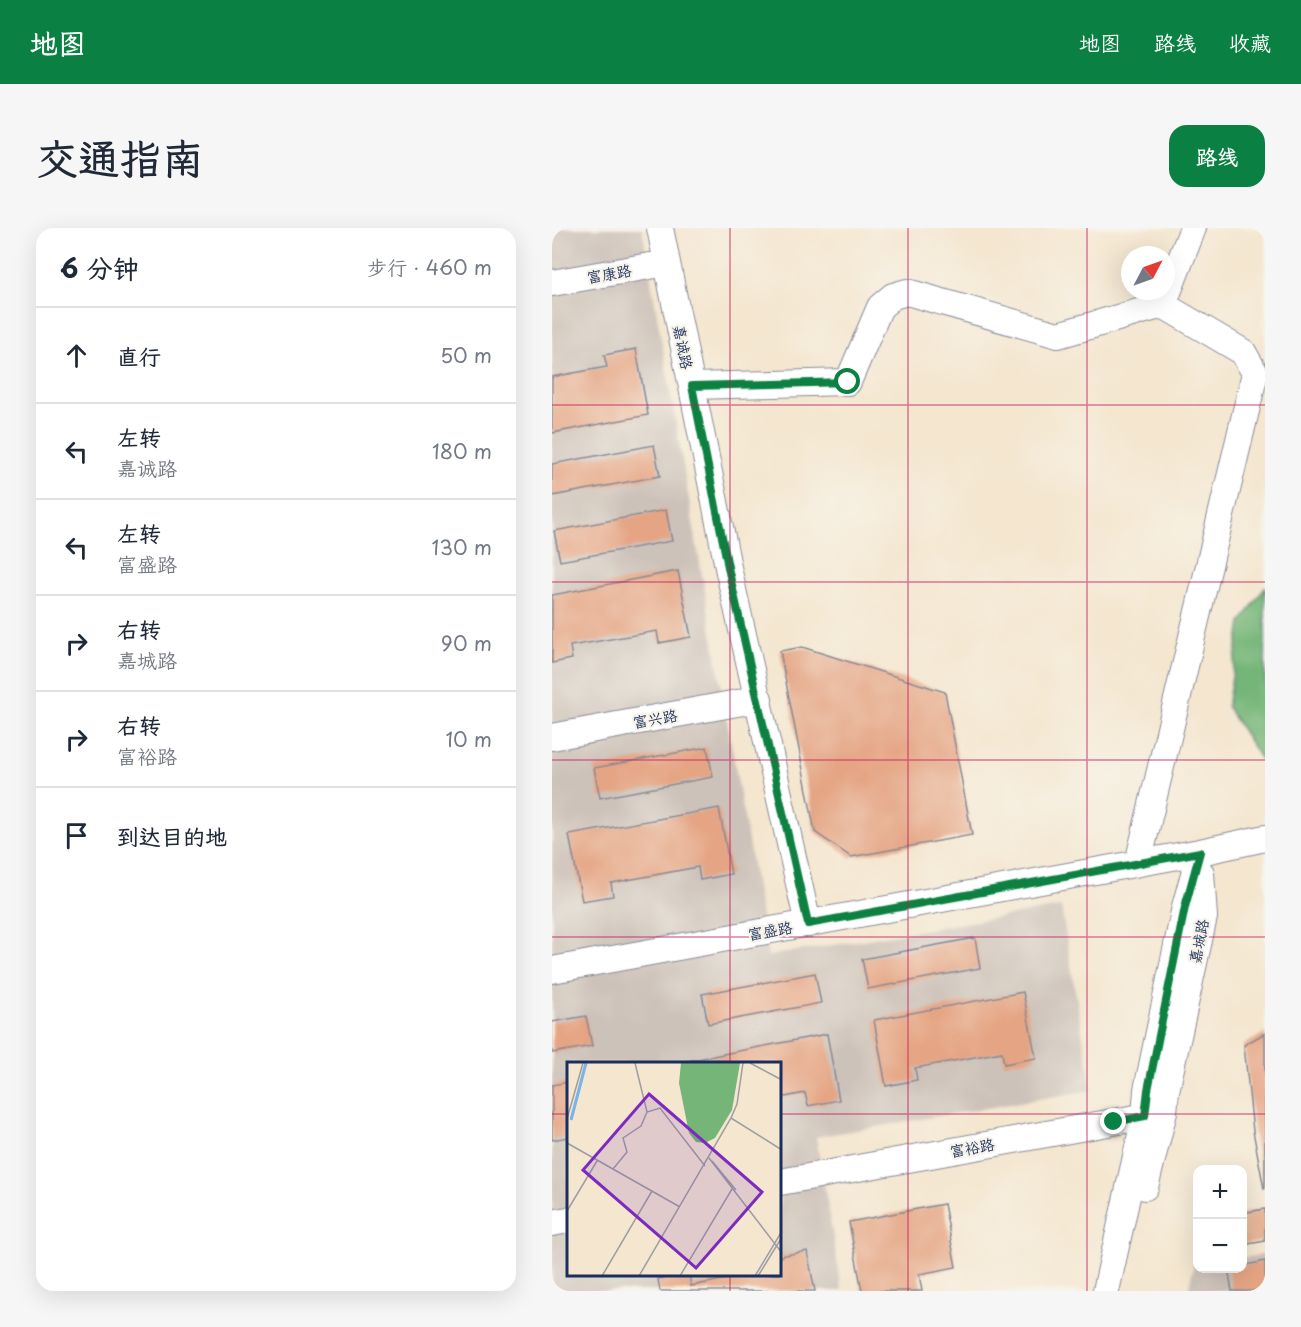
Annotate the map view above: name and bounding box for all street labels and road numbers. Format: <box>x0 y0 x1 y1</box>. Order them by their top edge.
street label: 富康路 <box>585 258 633 288</box>
street label: 嘉诚路 <box>668 323 700 371</box>
street label: 富兴路 <box>631 703 679 733</box>
street label: 富盛路 <box>746 915 794 945</box>
street label: 嘉城路 <box>1182 917 1214 965</box>
street label: 富裕路 <box>948 1132 996 1162</box>

